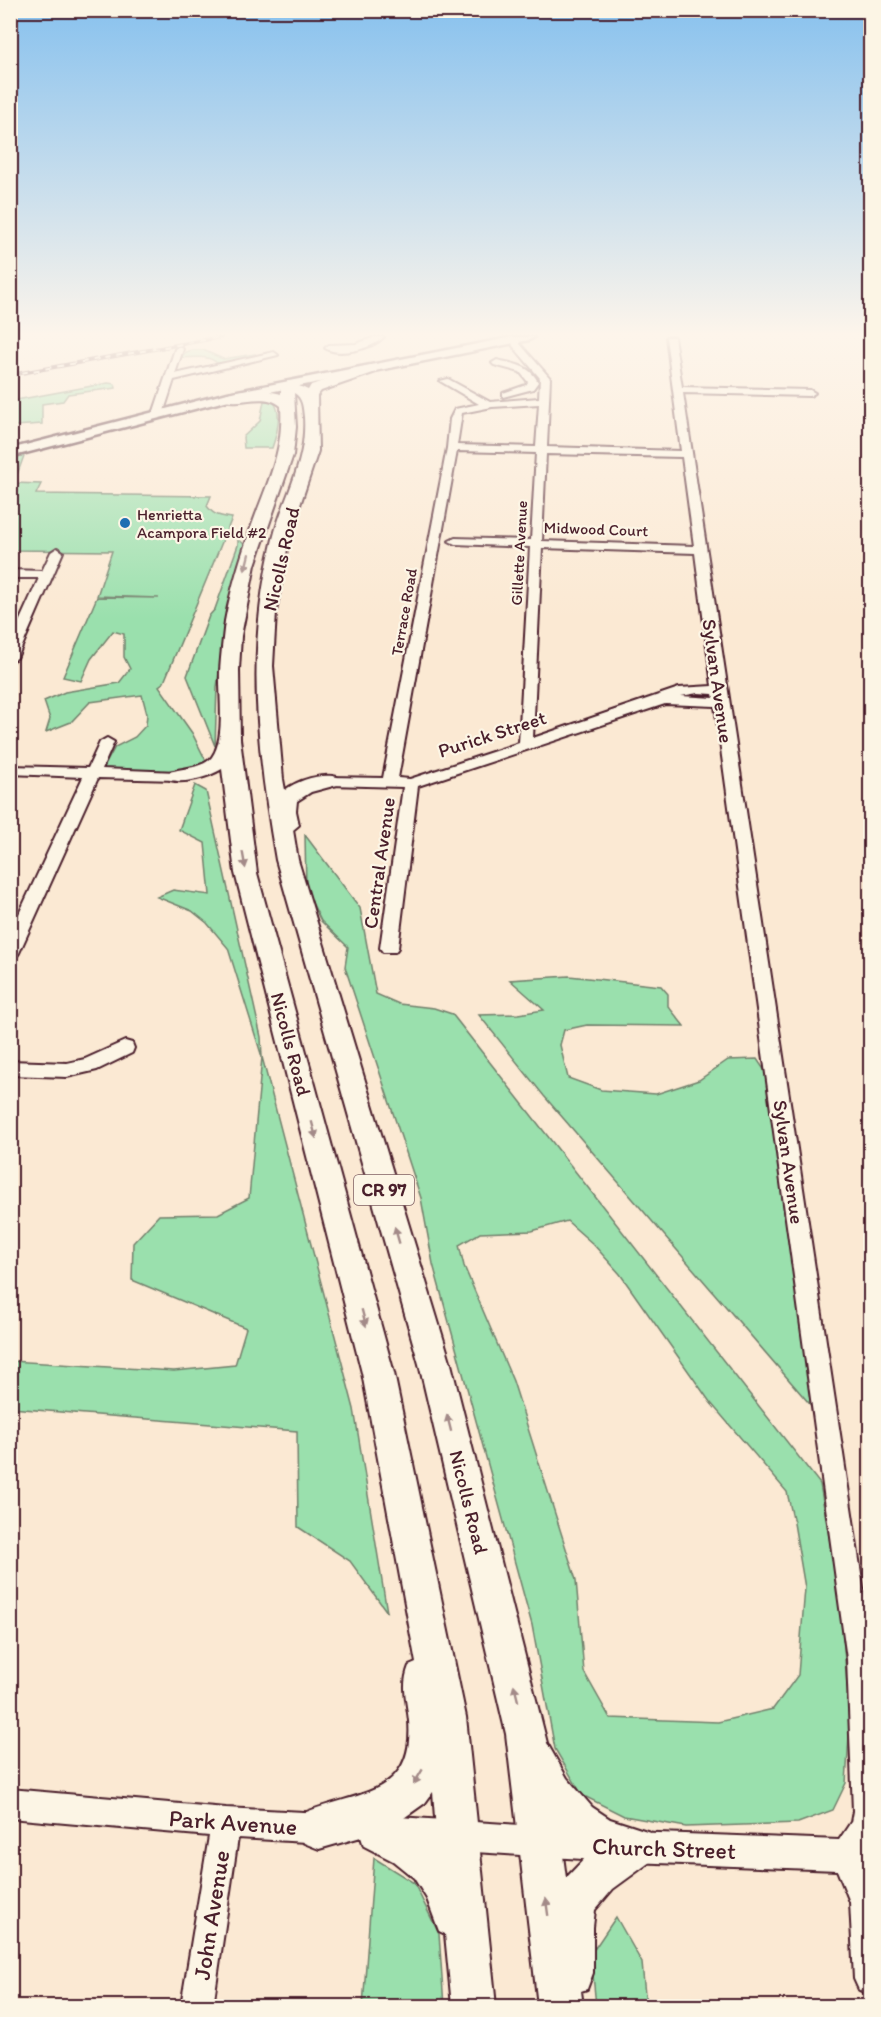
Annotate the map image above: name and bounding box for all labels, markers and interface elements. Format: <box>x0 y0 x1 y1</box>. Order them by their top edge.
street label: Gillette Avenue <box>507 500 531 606</box>
street label: Nicolls Road <box>257 504 305 613</box>
place label: Henrietta Acampora Field #2 <box>137 505 267 542</box>
marker: Henrietta Acampora Field #2 <box>118 516 132 530</box>
street label: Midwood Court <box>543 518 649 540</box>
one-way arrow <box>242 553 252 571</box>
street label: Terrace Road <box>387 567 421 657</box>
street label: Sylvan Avenue <box>697 617 739 745</box>
street label: Purick Street <box>435 705 549 763</box>
street label: Central Avenue <box>358 796 400 930</box>
one-way arrow <box>240 850 249 869</box>
street label: Nicolls Road <box>266 990 316 1099</box>
street label: Sylvan Avenue <box>768 1098 810 1226</box>
one-way arrow <box>310 1121 319 1139</box>
road number: CR 97 <box>354 1175 414 1205</box>
one-way arrow <box>392 1226 401 1244</box>
one-way arrow <box>360 1309 369 1327</box>
one-way arrow <box>444 1413 454 1432</box>
street label: Nicolls Road <box>445 1448 494 1557</box>
one-way arrow <box>510 1684 520 1703</box>
one-way arrow <box>412 1769 423 1785</box>
street label: Park Avenue <box>168 1803 298 1841</box>
street label: Church Street <box>591 1831 737 1865</box>
street label: John Avenue <box>186 1848 236 1982</box>
one-way arrow <box>543 1897 552 1916</box>

